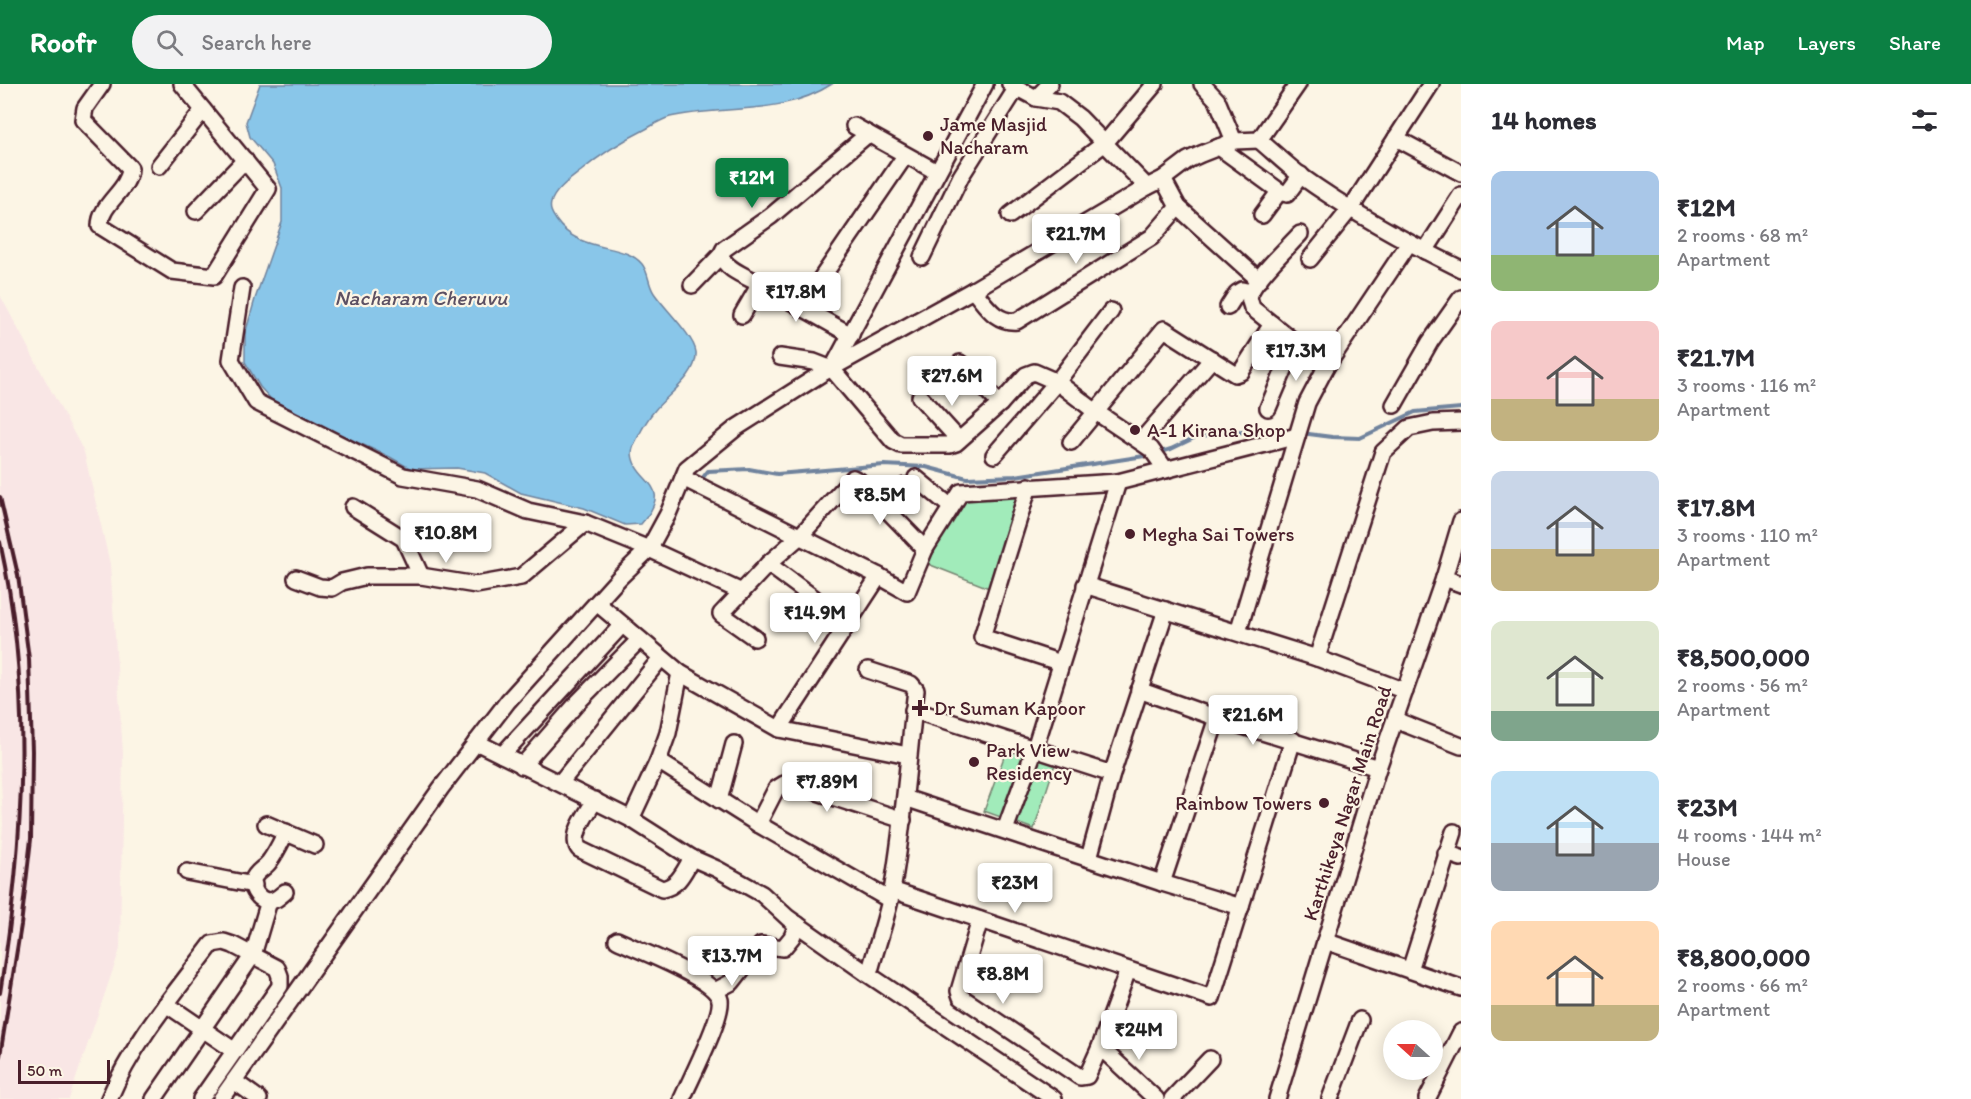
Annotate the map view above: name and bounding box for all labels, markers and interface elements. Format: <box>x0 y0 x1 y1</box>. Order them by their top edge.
search box <box>132 15 552 69</box>
text: Roofr <box>30 25 96 59</box>
icon: search <box>153 26 186 59</box>
text: Search here <box>201 29 312 56</box>
text: Map <box>1726 30 1765 55</box>
text: Layers <box>1798 30 1856 55</box>
text: Share <box>1889 30 1941 55</box>
text: 14 homes <box>1491 104 1597 136</box>
icon: filters <box>1908 104 1941 137</box>
place label: Jame Masjid Nacharam <box>940 112 1047 159</box>
marker: Jame Masjid Nacharam <box>921 129 935 143</box>
pin: ₹12M <box>716 158 788 209</box>
text: ₹12M <box>729 165 775 189</box>
text: ₹12M <box>1677 191 1736 223</box>
icon: home <box>1539 195 1611 267</box>
pin: ₹21.7M <box>1027 214 1125 265</box>
text: ₹21.7M <box>1046 221 1106 245</box>
text: 2 rooms · 68 m² <box>1677 223 1808 247</box>
text: Apartment <box>1677 247 1770 271</box>
pin: ₹17.8M <box>747 272 845 323</box>
text: ₹17.8M <box>766 279 826 303</box>
water label: Nacharam Cheruvu <box>334 285 508 310</box>
pin: ₹17.3M <box>1247 331 1345 382</box>
text: ₹17.3M <box>1266 338 1326 362</box>
text: ₹21.7M <box>1677 341 1755 373</box>
icon: home <box>1539 345 1611 417</box>
pin: ₹27.6M <box>903 356 1001 407</box>
text: ₹27.6M <box>921 363 983 387</box>
text: 3 rooms · 116 m² <box>1677 373 1816 397</box>
text: Apartment <box>1677 397 1770 421</box>
place label: A-1 Kirana Shop <box>1147 418 1286 442</box>
marker: A-1 Kirana Shop <box>1128 423 1142 437</box>
pin: ₹8.5M <box>838 475 922 526</box>
text: ₹8.5M <box>854 482 906 506</box>
text: ₹17.8M <box>1677 491 1756 523</box>
icon: home <box>1539 495 1611 567</box>
pin: ₹10.8M <box>397 513 495 564</box>
text: ₹10.8M <box>415 520 477 544</box>
place label: Megha Sai Towers <box>1142 522 1295 546</box>
text: 3 rooms · 110 m² <box>1677 523 1818 547</box>
marker: Megha Sai Towers <box>1123 527 1137 541</box>
text: Apartment <box>1677 547 1770 571</box>
pin: ₹14.9M <box>766 593 864 644</box>
text: ₹14.9M <box>784 600 846 624</box>
text: ₹8,500,000 <box>1677 641 1810 673</box>
icon: home <box>1539 645 1611 717</box>
text: 2 rooms · 56 m² <box>1677 673 1808 697</box>
street label: Karthikeya Nagar Main Road <box>1298 682 1396 924</box>
pin: ₹21.6M <box>1204 695 1302 746</box>
place label: Dr Suman Kapoor <box>934 696 1086 720</box>
text: Apartment <box>1677 697 1770 721</box>
marker: Dr Suman Kapoor <box>911 699 929 717</box>
text: ₹21.6M <box>1223 702 1283 726</box>
place label: Park View Residency <box>986 738 1073 785</box>
marker: Park View Residency <box>967 755 981 769</box>
pin: ₹7.89M <box>778 762 876 813</box>
text: ₹7.89M <box>796 769 858 793</box>
place label: Rainbow Towers <box>1175 791 1312 815</box>
text: ₹23M <box>1677 791 1738 823</box>
icon: home <box>1539 795 1611 867</box>
marker: Rainbow Towers <box>1317 796 1331 810</box>
text: 4 rooms · 144 m² <box>1677 823 1822 847</box>
text: House <box>1677 847 1731 871</box>
pin: ₹23M <box>979 863 1051 914</box>
text: ₹23M <box>992 870 1038 894</box>
pin: ₹13.7M <box>683 936 781 987</box>
text: ₹8,800,000 <box>1677 941 1811 973</box>
text: ₹13.7M <box>702 943 762 967</box>
icon: home <box>1539 945 1611 1017</box>
pin: ₹8.8M <box>961 954 1045 1005</box>
text: ₹8.8M <box>977 961 1029 985</box>
text: 2 rooms · 66 m² <box>1677 973 1808 997</box>
text: Apartment <box>1677 997 1770 1021</box>
pin: ₹24M <box>1103 1010 1175 1061</box>
text: ₹24M <box>1115 1017 1163 1041</box>
north arrow <box>1383 1020 1443 1080</box>
map controls <box>1383 1020 1443 1080</box>
scale bar <box>18 1057 110 1084</box>
text: 50 m <box>27 1061 62 1080</box>

